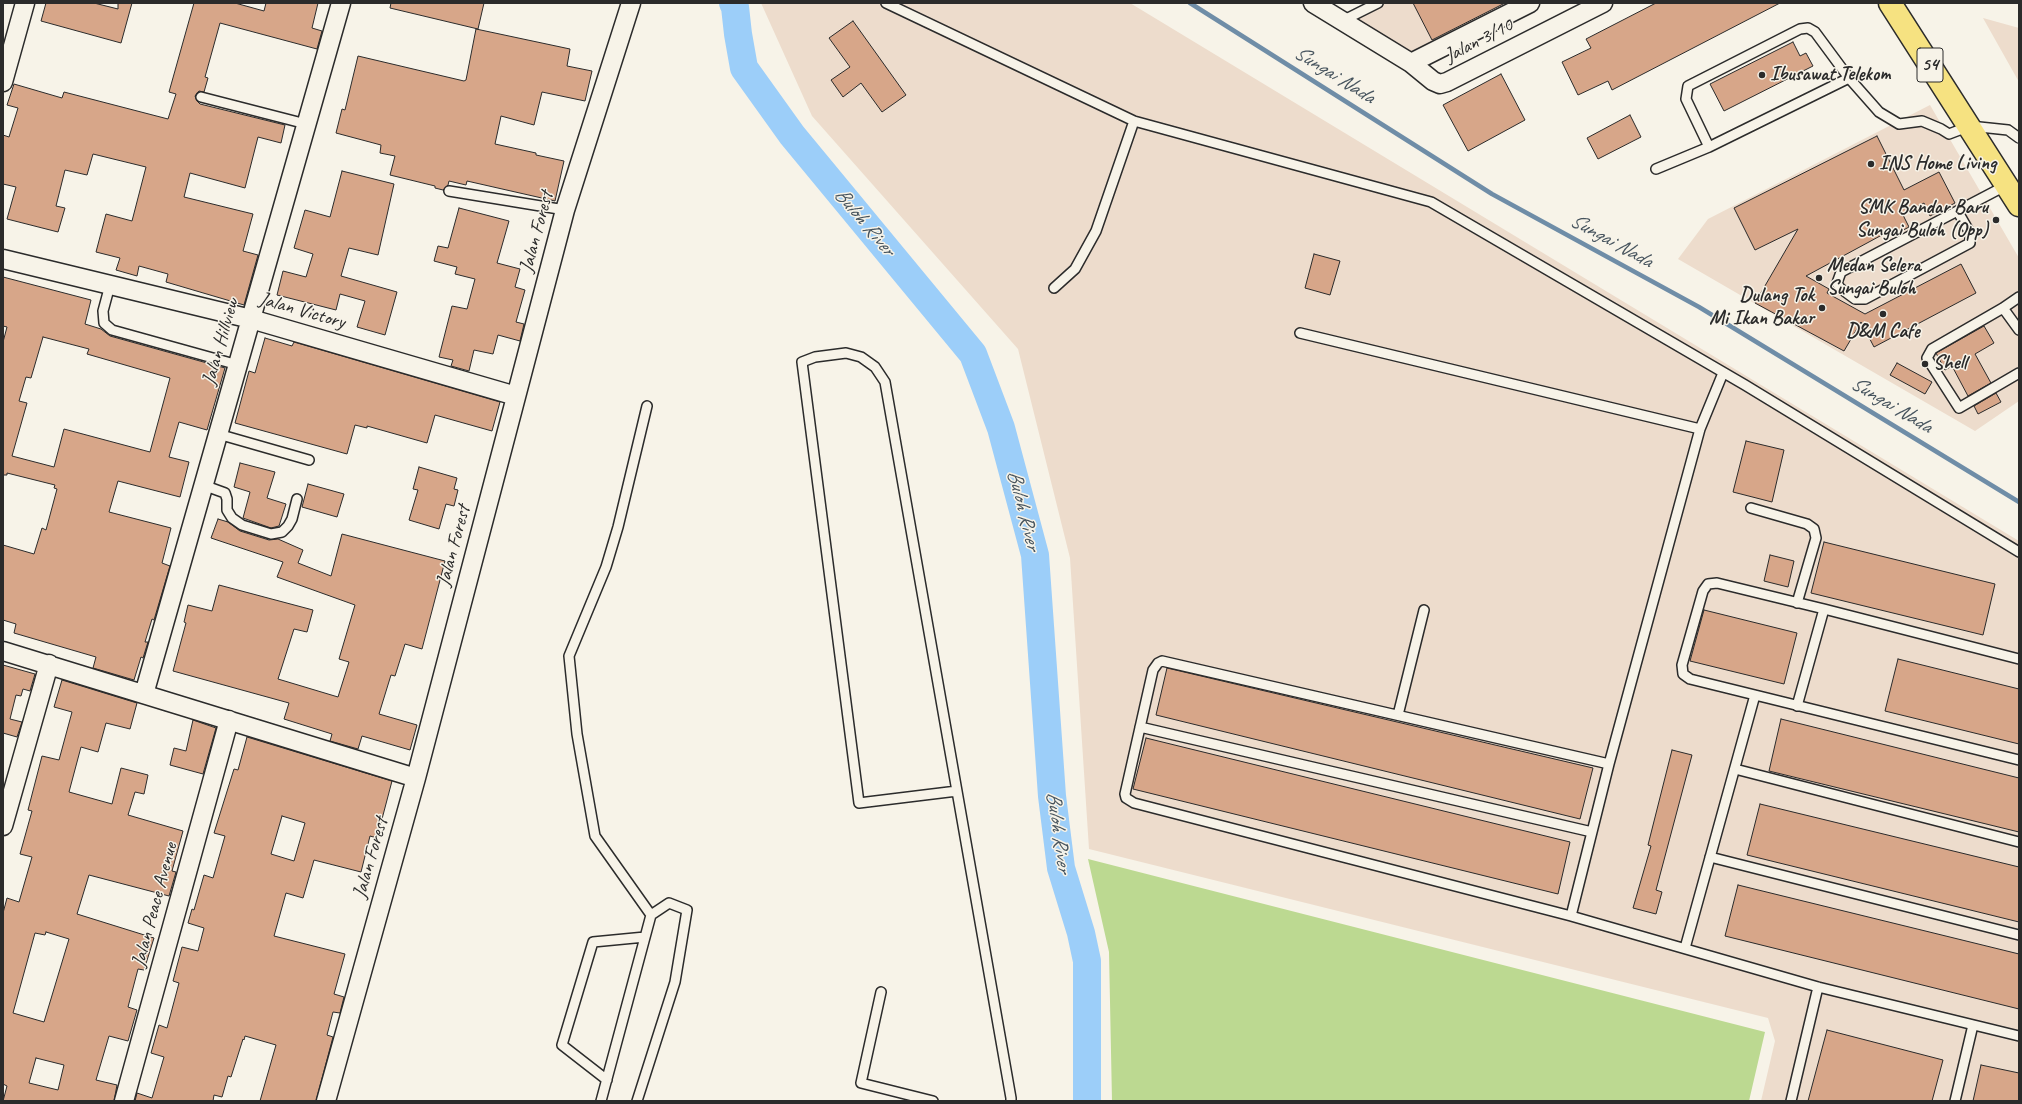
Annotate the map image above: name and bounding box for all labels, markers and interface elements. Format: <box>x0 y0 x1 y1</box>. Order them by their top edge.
street label: Jalan 3/10 <box>1441 14 1517 68</box>
water label: Sungai Nada <box>1289 40 1379 110</box>
road number: 54 <box>1917 48 1943 82</box>
place label: Ibusawat Telekom <box>1770 63 1890 87</box>
marker: Ibusawat Telekom <box>1757 70 1767 80</box>
place label: INS Home Living <box>1879 152 1996 176</box>
marker: INS Home Living <box>1866 159 1876 169</box>
water label: Buloh River <box>828 183 900 261</box>
street label: Jalan Forest <box>515 189 559 275</box>
place label: SMK Bandar Baru Sungai Buloh (Opp) <box>1856 196 1988 243</box>
water label: Sungai Nada <box>1565 208 1657 274</box>
marker: SMK Bandar Baru Sungai Buloh (Opp) <box>1991 215 2001 225</box>
place label: Medan Selera Sungai Buloh <box>1827 254 1921 301</box>
marker: Medan Selera Sungai Buloh <box>1814 273 1824 283</box>
place label: Dulang Tok Mi Ikan Bakar <box>1709 284 1814 331</box>
street label: Jalan Victory <box>256 287 348 335</box>
street label: Jalan Hillview <box>197 296 245 388</box>
marker: Dulang Tok Mi Ikan Bakar <box>1817 303 1827 313</box>
marker: D&M Cafe <box>1878 309 1888 319</box>
place label: D&M Cafe <box>1846 320 1920 344</box>
place label: Shell <box>1933 352 1967 376</box>
marker: Shell <box>1920 359 1930 369</box>
water label: Sungai Nada <box>1846 371 1936 439</box>
water label: Buloh River <box>1001 468 1045 552</box>
street label: Jalan Forest <box>432 503 476 589</box>
water label: Buloh River <box>1040 790 1076 874</box>
street label: Jalan Forest <box>348 815 394 901</box>
street label: Jalan Peace Avenue <box>127 840 183 970</box>

